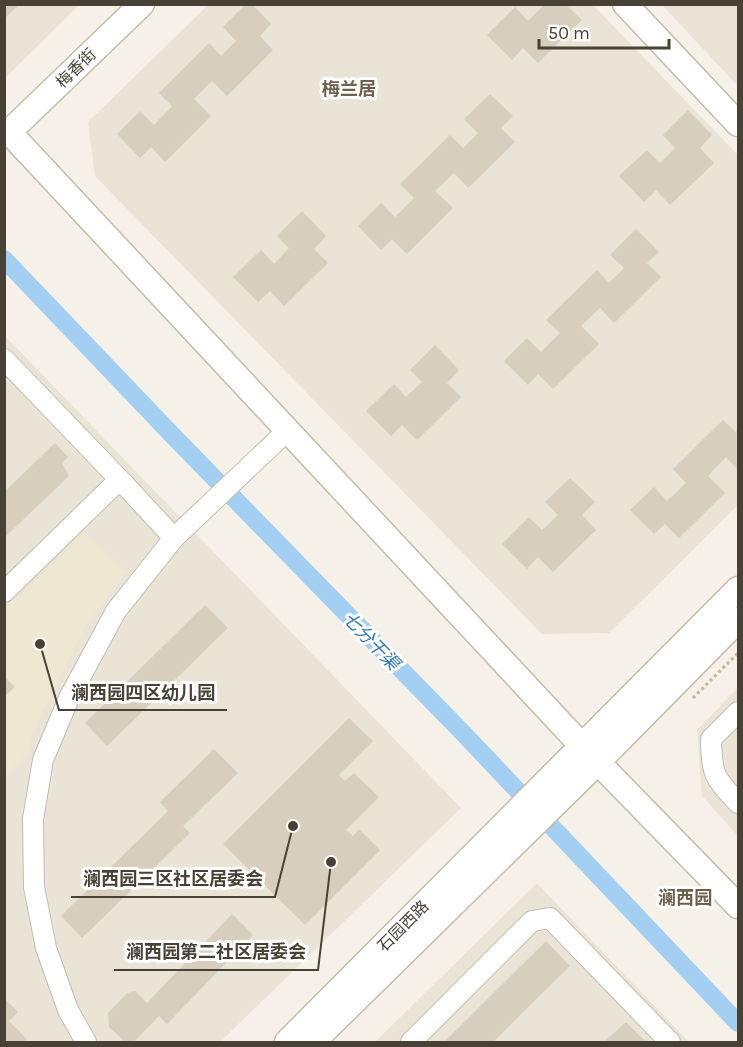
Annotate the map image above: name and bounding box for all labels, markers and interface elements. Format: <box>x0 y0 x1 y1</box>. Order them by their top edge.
scale bar <box>539 12 670 50</box>
text: 50 m <box>548 22 590 44</box>
street label: 梅香街 <box>52 44 100 92</box>
district label: 梅兰居 <box>322 78 376 100</box>
water label: 七分干渠 <box>338 607 406 677</box>
callout: 澜西园四区幼儿园 <box>59 674 227 710</box>
text: 澜西园四区幼儿园 <box>71 682 215 704</box>
callout: 澜西园三区社区居委会 <box>71 861 275 897</box>
text: 澜西园三区社区居委会 <box>83 868 263 890</box>
district label: 澜西园 <box>658 887 712 909</box>
street label: 石园西路 <box>374 897 432 955</box>
callout: 澜西园第二社区居委会 <box>114 934 318 970</box>
text: 澜西园第二社区居委会 <box>126 941 306 963</box>

